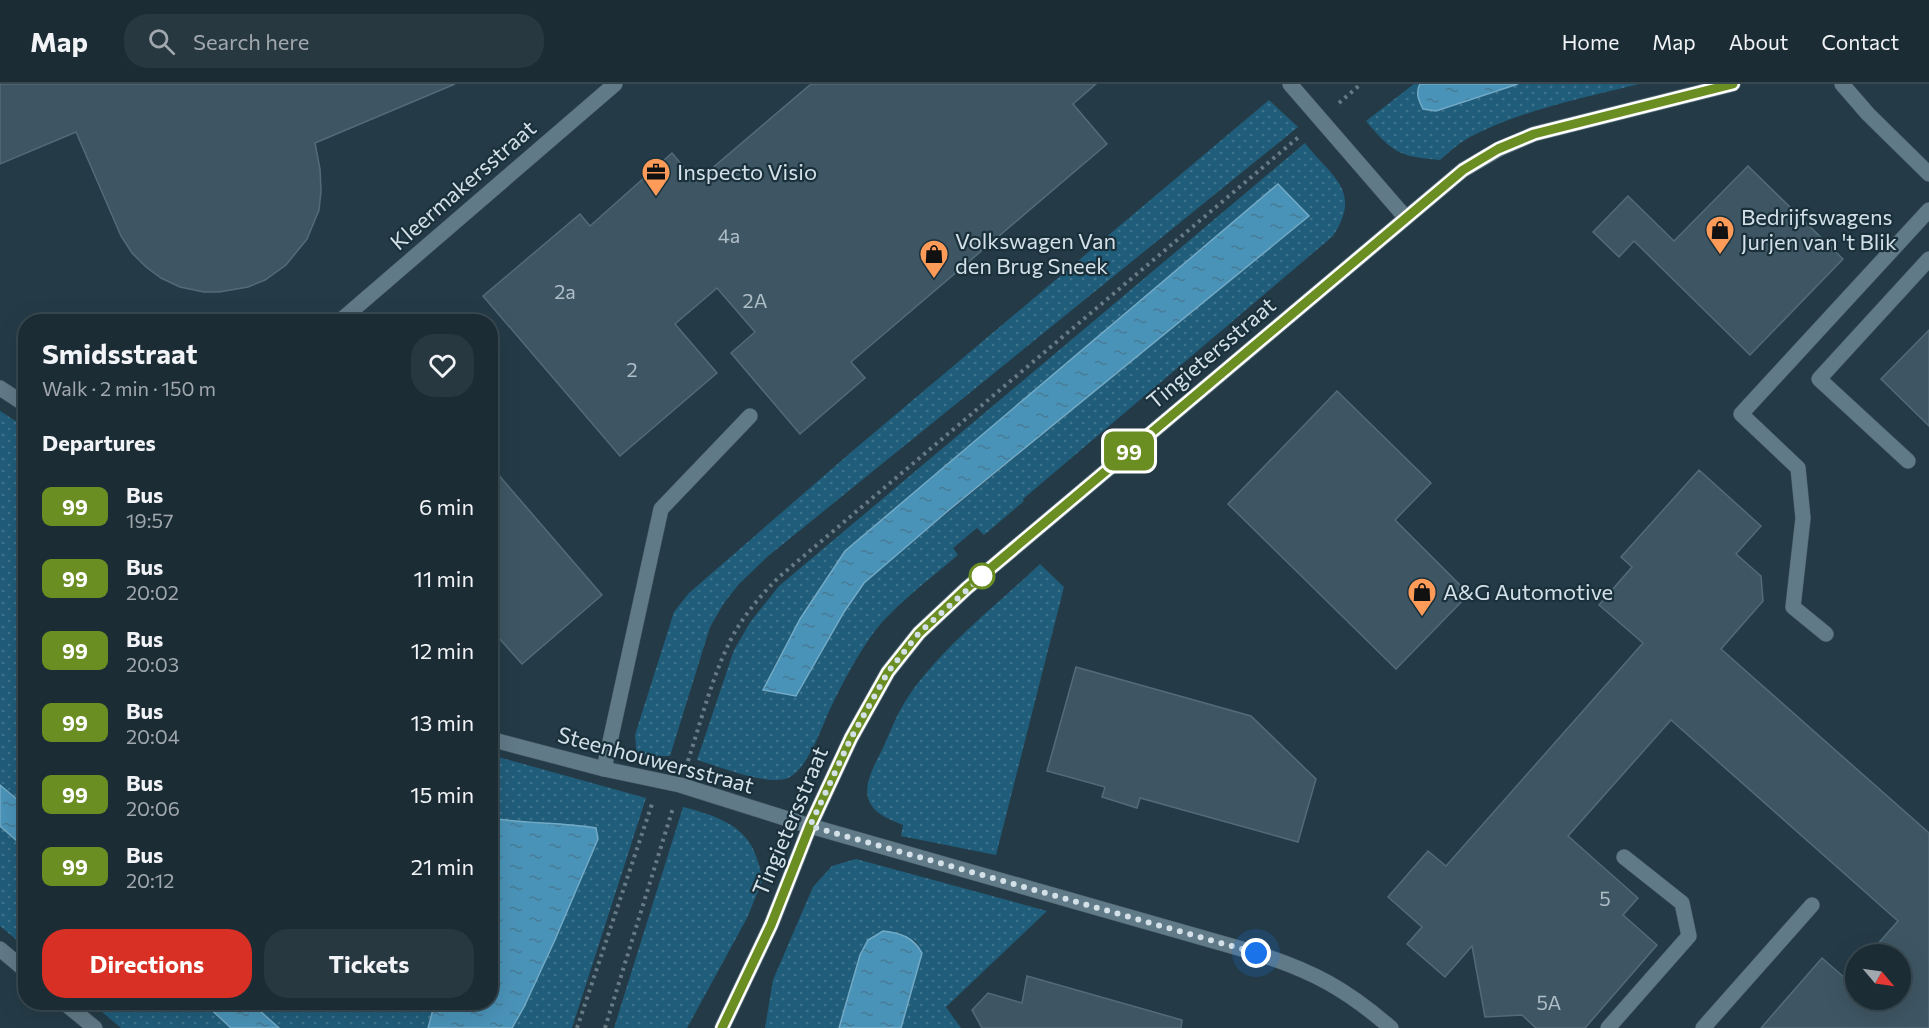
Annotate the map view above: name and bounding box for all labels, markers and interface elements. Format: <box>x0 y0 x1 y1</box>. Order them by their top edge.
search box <box>124 14 544 68</box>
text: Map <box>30 24 88 58</box>
icon: search <box>145 25 178 58</box>
text: Search here <box>193 28 309 55</box>
text: Home <box>1562 29 1619 54</box>
text: Map <box>1652 29 1696 54</box>
text: About <box>1729 29 1788 54</box>
text: Contact <box>1821 29 1899 54</box>
street label: Kleermakersstraat <box>384 114 541 255</box>
office icon: Inspecto Visio <box>640 156 672 198</box>
place label: Inspecto Visio <box>677 158 817 185</box>
place label: Bedrijfswagens Jurjen van 't Blik <box>1741 203 1897 255</box>
shop icon: Bedrijfswagens Jurjen van 't Blik <box>1704 214 1736 256</box>
house number: 4a <box>718 223 740 247</box>
place label: Volkswagen Van den Brug Sneek <box>955 227 1116 279</box>
shop icon: Volkswagen Van den Brug Sneek <box>918 238 950 280</box>
house number: 2a <box>554 279 576 303</box>
house number: 2A <box>743 288 768 312</box>
street label: Tingietersstraat <box>1141 291 1281 414</box>
button: heart <box>411 334 474 397</box>
text: Smidsstraat <box>42 336 198 370</box>
house number: 2 <box>626 357 638 381</box>
text: Walk · 2 min · 150 m <box>42 376 216 400</box>
text: Departures <box>42 429 156 456</box>
line badge: 99 <box>1102 432 1156 470</box>
text: 99 <box>1116 439 1142 464</box>
text: Bus <box>126 481 163 508</box>
text: 6 min <box>419 493 474 520</box>
text: 99 <box>62 494 88 519</box>
text: 19:57 <box>126 508 173 532</box>
text: Bus <box>126 553 163 580</box>
unlabelled marker <box>969 563 995 589</box>
text: 11 min <box>414 565 474 592</box>
text: 99 <box>62 566 88 591</box>
shop icon: A&G Automotive <box>1406 576 1438 618</box>
place label: A&G Automotive <box>1443 578 1613 605</box>
text: 20:02 <box>126 580 179 604</box>
text: Bus <box>126 625 163 652</box>
text: 12 min <box>411 637 474 664</box>
text: 99 <box>62 638 88 663</box>
text: 20:03 <box>126 652 179 676</box>
text: Bus <box>126 697 163 724</box>
text: 13 min <box>410 709 474 736</box>
text: 99 <box>62 710 88 735</box>
street label: Steenhouwersstraat <box>555 720 757 799</box>
text: 20:04 <box>126 724 180 748</box>
street label: Tingietersstraat <box>746 742 833 900</box>
text: Bus <box>126 769 163 796</box>
text: 15 min <box>410 781 474 808</box>
text: 99 <box>62 782 88 807</box>
text: 20:06 <box>126 796 180 820</box>
text: Bus <box>126 841 163 868</box>
text: 21 min <box>411 853 474 880</box>
text: 99 <box>62 854 88 879</box>
text: 20:12 <box>126 868 174 892</box>
house number: 5 <box>1599 886 1611 910</box>
button: Directions <box>42 929 252 998</box>
button: Tickets <box>264 929 474 998</box>
your location <box>1241 938 1271 968</box>
north arrow <box>1845 944 1911 1010</box>
map controls <box>1845 944 1911 1010</box>
house number: 5A <box>1537 990 1562 1014</box>

